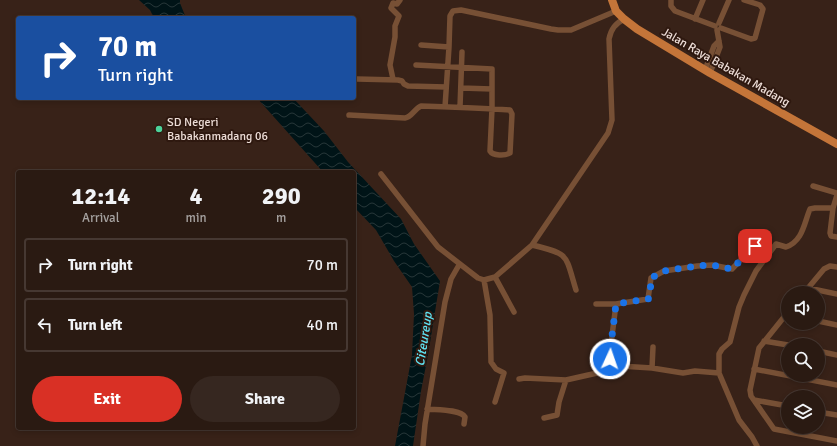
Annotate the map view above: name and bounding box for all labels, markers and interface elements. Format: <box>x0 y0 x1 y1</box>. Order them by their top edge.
street label: Jalan Raya Babakan Madang <box>659 25 792 110</box>
text: 70 m <box>98 30 157 64</box>
icon: right <box>32 32 84 84</box>
text: Turn right <box>98 64 173 86</box>
place label: SD Negeri Babakanmadang 06 <box>167 115 268 144</box>
marker: SD Negeri Babakanmadang 06 <box>154 124 164 134</box>
text: 12:14 <box>71 181 130 211</box>
text: 4 <box>190 181 202 211</box>
text: 290 <box>262 181 301 211</box>
text: Arrival <box>82 210 119 226</box>
text: min <box>186 210 207 226</box>
text: m <box>276 210 286 226</box>
pin <box>738 229 772 263</box>
icon: arrive <box>744 235 766 257</box>
icon: right <box>34 254 56 276</box>
text: Turn right <box>68 256 133 274</box>
text: 70 m <box>307 256 338 274</box>
map controls <box>781 286 825 434</box>
button: sound <box>781 286 825 330</box>
water label: Citeureup <box>412 310 436 367</box>
icon: left <box>34 314 56 336</box>
text: Turn left <box>68 316 122 334</box>
text: 40 m <box>307 316 338 334</box>
position arrow <box>589 338 631 380</box>
button: search <box>781 338 825 382</box>
button: Exit <box>32 376 182 422</box>
button: Share <box>190 376 340 422</box>
button: layers <box>781 390 825 434</box>

